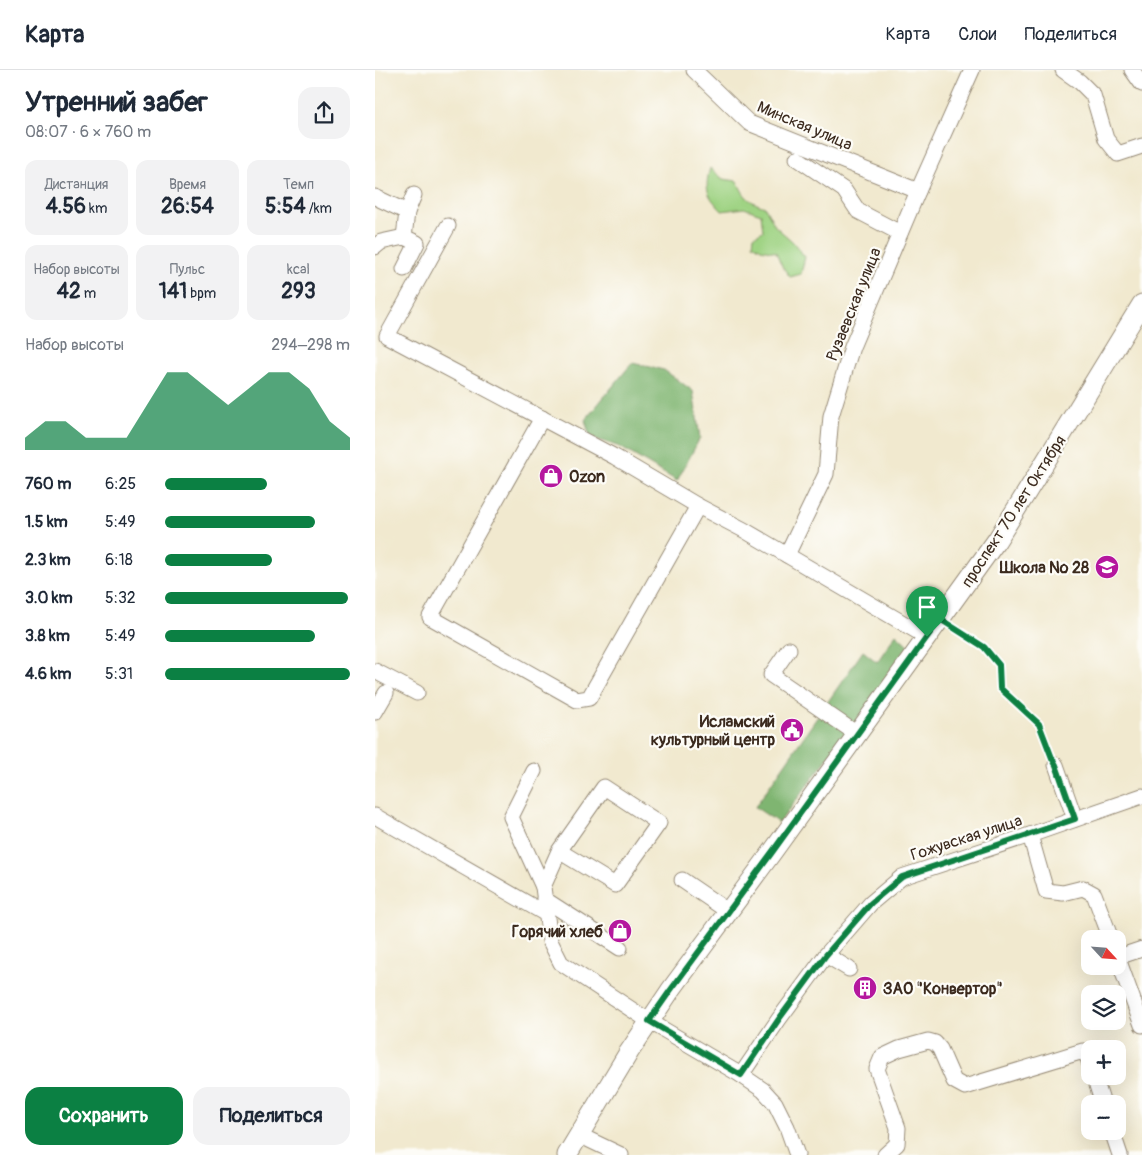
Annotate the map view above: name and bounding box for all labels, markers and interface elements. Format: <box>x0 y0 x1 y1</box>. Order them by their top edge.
text: Карта <box>25 20 84 49</box>
text: Карта <box>886 23 930 46</box>
text: Слои <box>958 23 996 46</box>
text: Поделиться <box>1024 23 1117 46</box>
text: Утренний забег <box>25 85 208 120</box>
button: share <box>298 87 350 139</box>
street label: Минская улица <box>754 97 855 155</box>
text: 08:07 · 6 × 760 m <box>25 122 151 142</box>
text: Дистанция <box>45 176 108 193</box>
text: Время <box>169 176 206 193</box>
text: Темп <box>283 176 314 193</box>
text: 4.56 <box>46 193 86 220</box>
text: 26:54 <box>161 193 214 220</box>
text: 5:54 <box>265 193 306 220</box>
text: km <box>86 200 107 217</box>
text: /km <box>306 200 332 217</box>
street label: Рузаевская улица <box>822 245 886 364</box>
text: Набор высоты <box>33 261 120 278</box>
text: Пульс <box>170 261 205 278</box>
text: kcal <box>287 261 310 278</box>
text: 42 <box>57 278 81 305</box>
text: 141 <box>159 278 187 305</box>
text: 293 <box>281 278 316 305</box>
text: m <box>81 285 96 302</box>
text: bpm <box>187 285 216 302</box>
text: Набор высоты <box>25 335 124 355</box>
text: 294–298 m <box>271 335 350 355</box>
street label: проспект 70 лет Октября <box>957 432 1070 591</box>
shop icon: Ozon <box>538 463 564 489</box>
place label: Ozon <box>569 467 605 487</box>
text: 760 m <box>25 474 71 494</box>
text: 6:25 <box>105 474 136 494</box>
text: 1.5 km <box>25 512 68 532</box>
text: 5:49 <box>105 512 135 532</box>
text: 2.3 km <box>25 550 71 570</box>
text: 6:18 <box>105 550 133 570</box>
school or university icon: Школа № 28 <box>1094 554 1120 580</box>
place label: Школа № 28 <box>999 558 1089 578</box>
pin <box>906 586 948 637</box>
text: 3.0 km <box>25 588 73 608</box>
text: 5:32 <box>105 588 136 608</box>
icon: arrive <box>913 593 941 621</box>
text: 3.8 km <box>25 626 70 646</box>
text: 5:49 <box>105 626 135 646</box>
text: 4.6 km <box>25 664 71 684</box>
text: 5:31 <box>105 664 133 684</box>
place label: Исламский культурный центр <box>651 712 775 750</box>
public building icon: Исламский культурный центр <box>779 717 805 743</box>
street label: Гожувская улица <box>908 811 1024 865</box>
shop icon: Горячий хлеб <box>607 918 633 944</box>
place label: Горячий хлеб <box>512 922 604 942</box>
north arrow <box>1081 930 1126 975</box>
map controls <box>1081 930 1126 1140</box>
building icon: ЗАО "Конвертор" <box>852 975 878 1001</box>
place label: ЗАО "Конвертор" <box>883 979 1003 999</box>
button: layers <box>1081 985 1126 1030</box>
button: + <box>1081 1040 1126 1085</box>
button: Сохранить <box>25 1087 183 1145</box>
button: Поделиться <box>193 1087 350 1145</box>
button: − <box>1081 1095 1126 1140</box>

